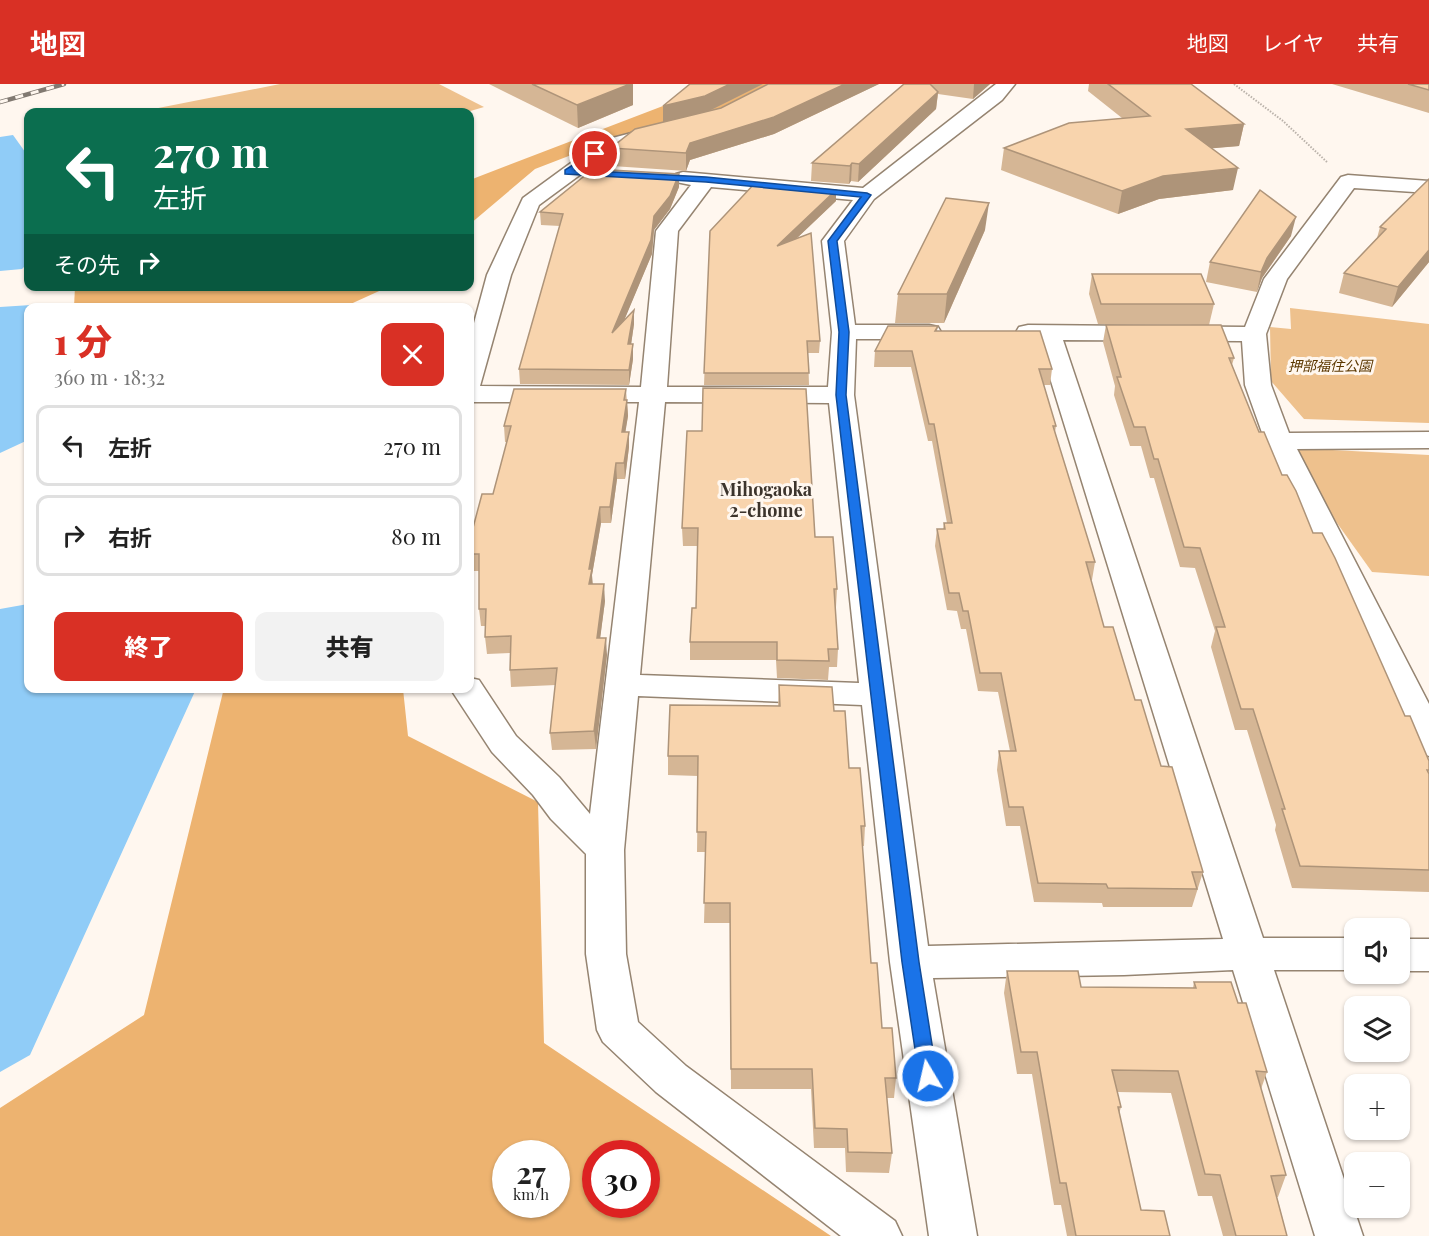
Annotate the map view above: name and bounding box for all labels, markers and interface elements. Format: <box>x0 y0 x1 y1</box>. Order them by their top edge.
text: 地図 <box>30 24 86 61</box>
text: 地図 <box>1187 28 1229 56</box>
text: レイヤ <box>1262 28 1324 56</box>
text: 共有 <box>1357 28 1399 56</box>
text: 270 m <box>153 123 269 179</box>
pin <box>569 128 620 179</box>
icon: left <box>54 132 132 210</box>
icon: arrive <box>578 137 611 170</box>
text: 左折 <box>153 179 207 215</box>
icon: right <box>132 246 165 279</box>
text: その先 <box>54 249 120 279</box>
text: 1 分 <box>54 316 112 364</box>
button: close <box>381 323 444 386</box>
park label: 押部福住公園 <box>1288 356 1374 375</box>
text: 360 m · 18:32 <box>54 363 165 390</box>
icon: left <box>57 429 90 462</box>
text: 270 m <box>383 431 441 461</box>
text: 左折 <box>108 432 152 462</box>
district label: Mihogaoka 2-chome <box>720 477 813 522</box>
icon: right <box>57 519 90 552</box>
text: 80 m <box>391 521 441 551</box>
text: 右折 <box>108 522 152 552</box>
button: 終了 <box>54 612 243 681</box>
button: 共有 <box>255 612 444 681</box>
map controls <box>1344 918 1410 1218</box>
button: sound <box>1344 918 1410 984</box>
button: layers <box>1344 996 1410 1062</box>
position arrow <box>896 1044 960 1108</box>
button: + <box>1344 1074 1410 1140</box>
speed limit sign: 30 <box>582 1140 660 1218</box>
text: 27 <box>516 1152 546 1192</box>
button: − <box>1344 1152 1410 1218</box>
text: km/h <box>513 1184 549 1204</box>

